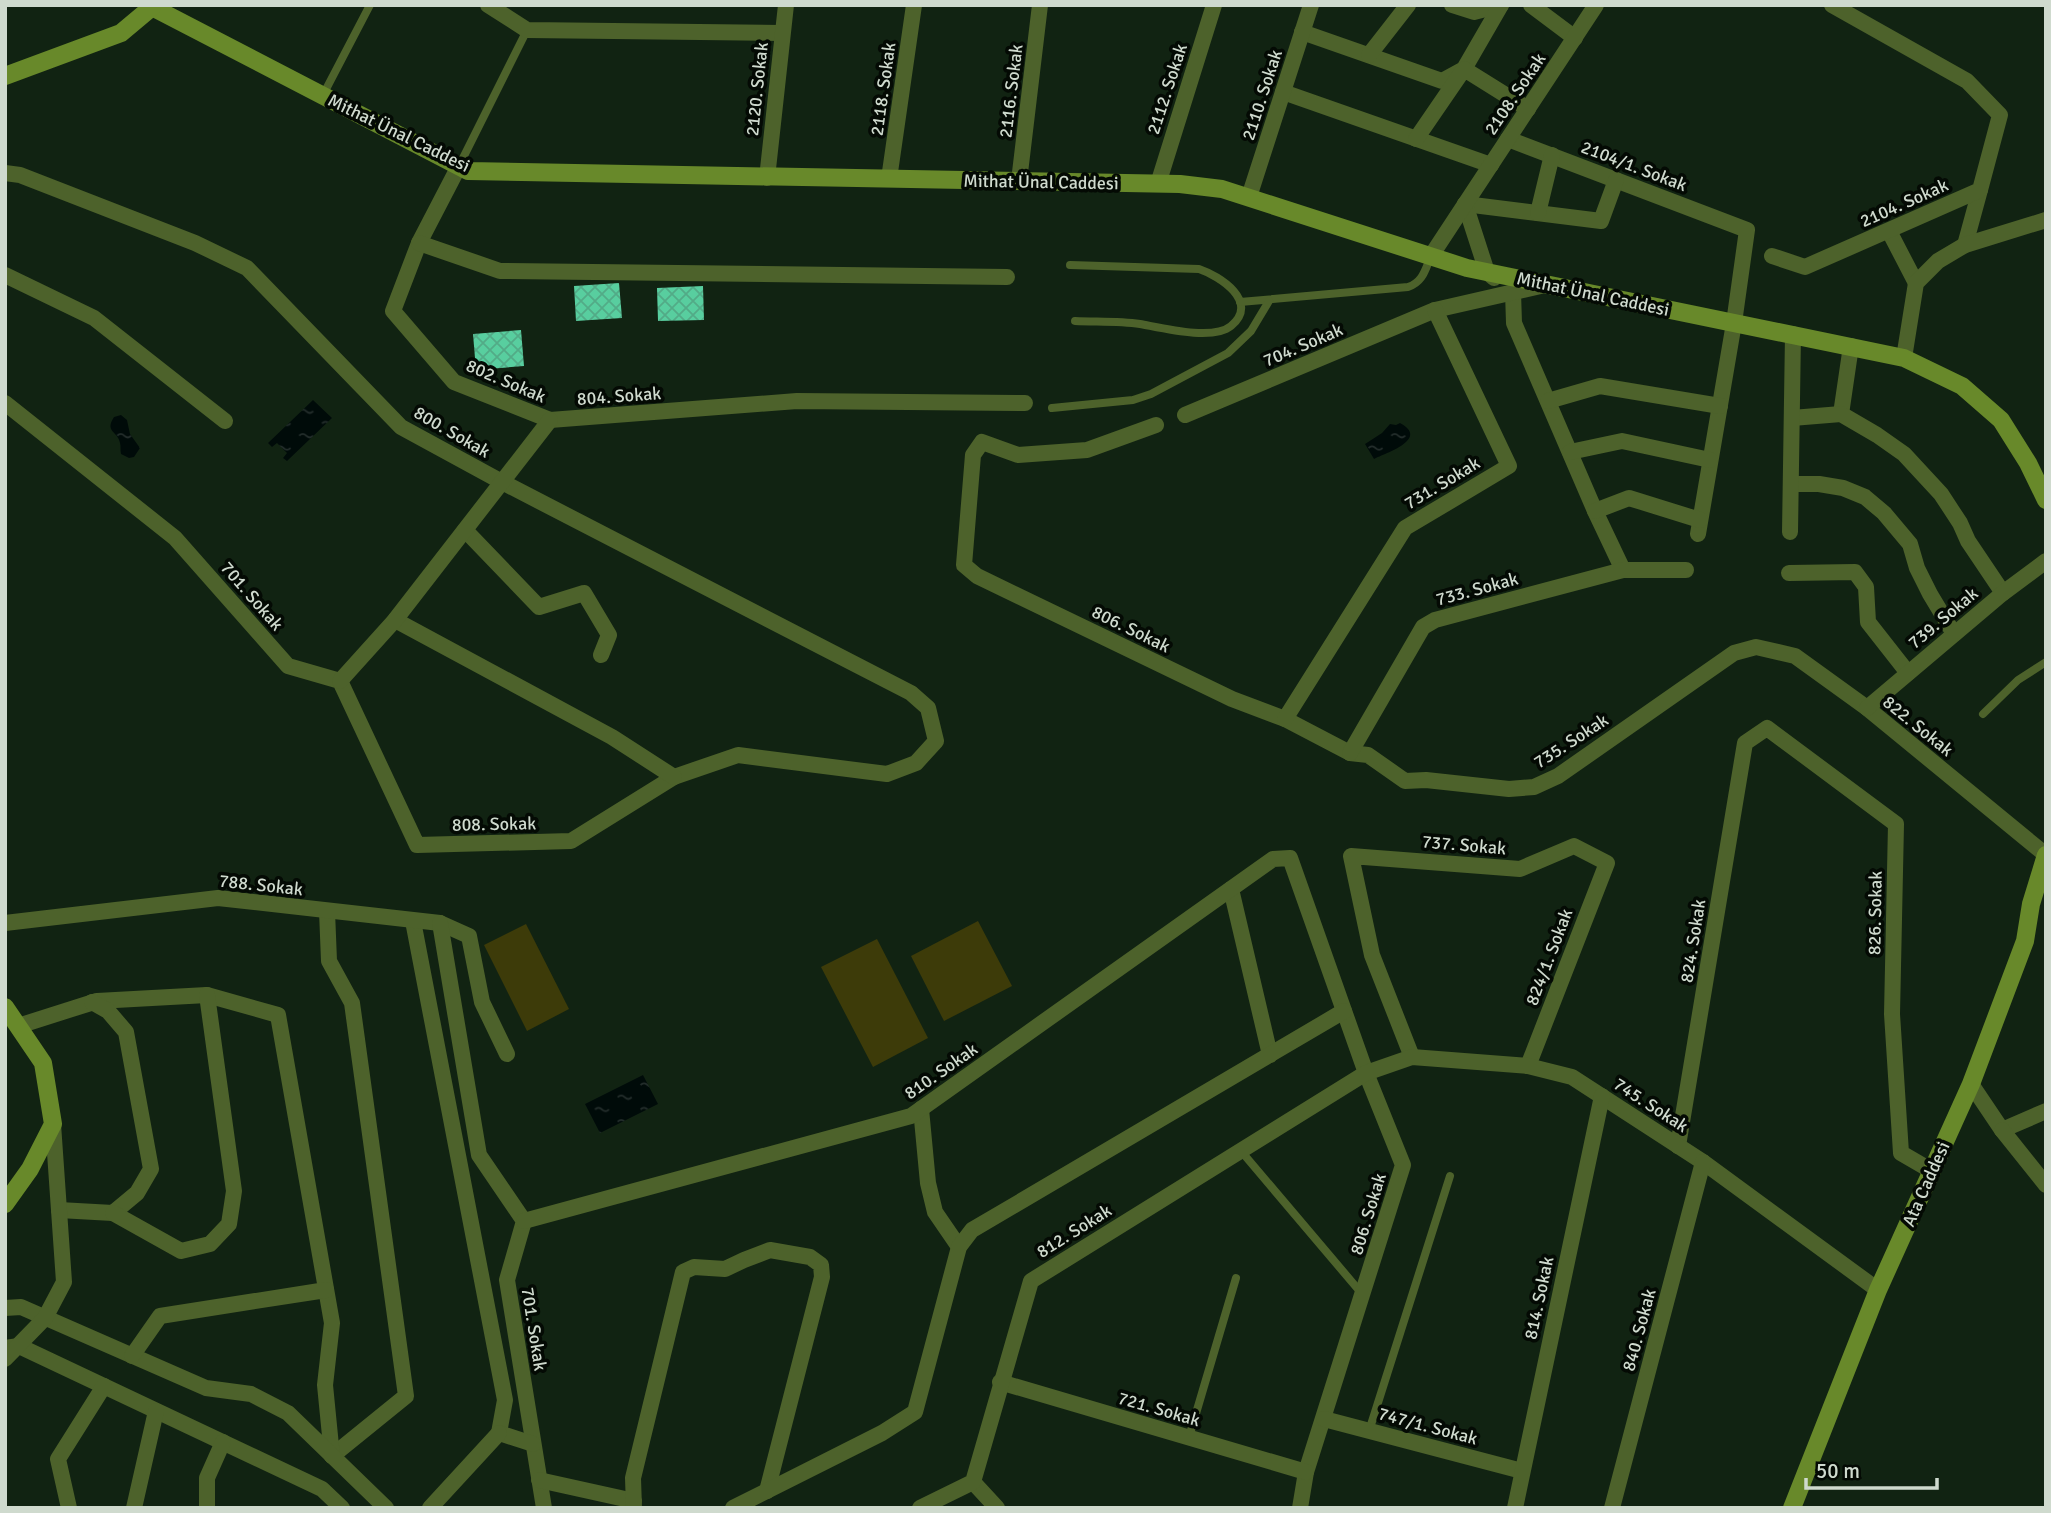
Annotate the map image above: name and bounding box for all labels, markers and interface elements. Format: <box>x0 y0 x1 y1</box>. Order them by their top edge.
street label: 2120. Sokak <box>741 41 773 137</box>
street label: 2118. Sokak <box>866 41 900 137</box>
street label: 2112. Sokak <box>1142 41 1192 137</box>
street label: 2116. Sokak <box>994 43 1028 139</box>
street label: 2110. Sokak <box>1237 47 1287 143</box>
street label: 2108. Sokak <box>1480 49 1550 139</box>
street label: Mithat Ünal Caddesi <box>324 89 474 177</box>
street label: 2104/1. Sokak <box>1578 136 1690 196</box>
street label: Mithat Ünal Caddesi <box>963 170 1119 194</box>
street label: 2104. Sokak <box>1857 174 1951 232</box>
street label: Mithat Ünal Caddesi <box>1515 267 1671 321</box>
street label: 704. Sokak <box>1260 318 1346 372</box>
street label: 802. Sokak <box>463 354 549 408</box>
street label: 804. Sokak <box>576 382 662 410</box>
street label: 800. Sokak <box>410 401 494 463</box>
street label: 731. Sokak <box>1400 452 1484 514</box>
street label: 701. Sokak <box>216 557 288 635</box>
street label: 733. Sokak <box>1433 567 1521 611</box>
street label: 739. Sokak <box>1904 582 1982 654</box>
street label: 806. Sokak <box>1088 601 1174 657</box>
street label: 822. Sokak <box>1878 691 1958 761</box>
street label: 735. Sokak <box>1530 709 1612 773</box>
street label: 808. Sokak <box>452 812 536 836</box>
street label: 737. Sokak <box>1421 830 1507 860</box>
street label: 788. Sokak <box>218 870 304 900</box>
street label: 826. Sokak <box>1863 871 1887 955</box>
street label: 824. Sokak <box>1676 898 1710 984</box>
street label: 824/1. Sokak <box>1521 906 1577 1008</box>
street label: 810. Sokak <box>900 1038 982 1104</box>
street label: 745. Sokak <box>1610 1073 1692 1137</box>
street label: Ata Caddesi <box>1897 1138 1955 1230</box>
street label: 806. Sokak <box>1345 1170 1391 1258</box>
street label: 812. Sokak <box>1032 1199 1116 1263</box>
street label: 814. Sokak <box>1519 1254 1559 1342</box>
street label: 701. Sokak <box>517 1286 551 1372</box>
street label: 840. Sokak <box>1617 1286 1661 1374</box>
street label: 721. Sokak <box>1115 1387 1203 1431</box>
street label: 747/1. Sokak <box>1376 1402 1480 1450</box>
scale bar <box>1806 1446 1937 1490</box>
text: 50 m <box>1816 1458 1860 1484</box>

